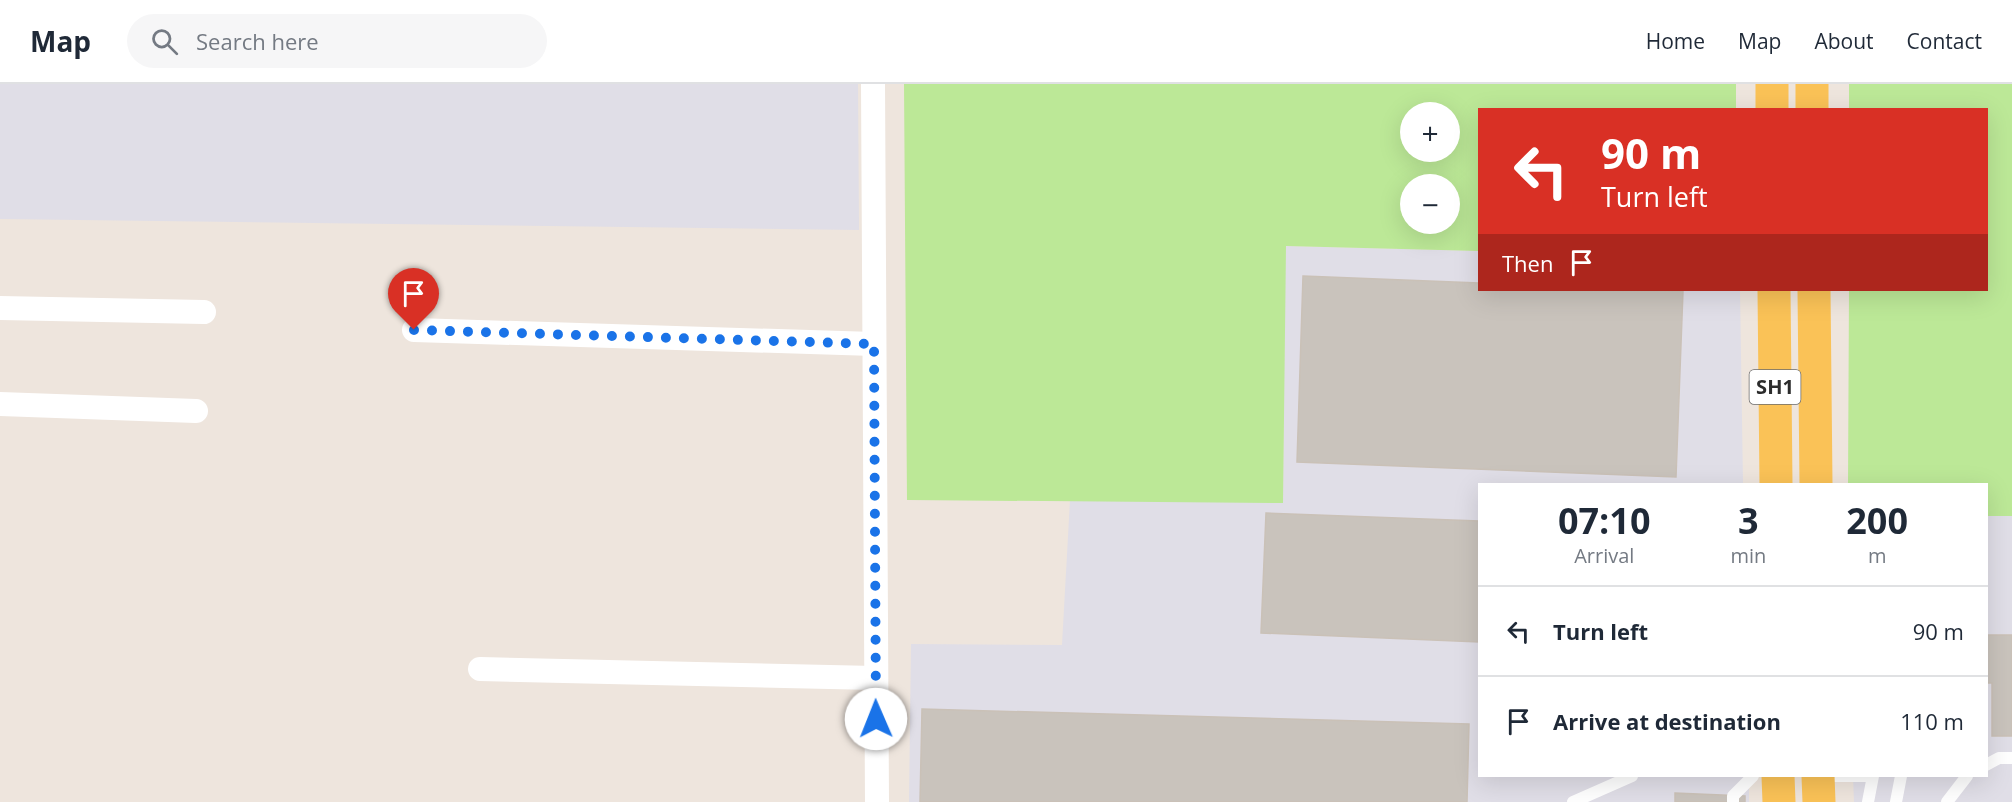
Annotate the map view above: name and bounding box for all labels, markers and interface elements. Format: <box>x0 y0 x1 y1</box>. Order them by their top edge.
search box <box>127 14 547 68</box>
text: Map <box>30 22 91 60</box>
icon: search <box>148 25 181 58</box>
text: Search here <box>196 26 319 56</box>
text: Home <box>1646 27 1705 55</box>
text: Map <box>1738 27 1781 55</box>
text: About <box>1814 27 1874 55</box>
text: Contact <box>1907 27 1982 55</box>
map controls <box>1400 102 1460 234</box>
button: + <box>1400 102 1460 162</box>
text: 90 m <box>1601 124 1701 181</box>
icon: left <box>1502 132 1580 210</box>
button: − <box>1400 174 1460 234</box>
text: Turn left <box>1601 178 1708 215</box>
icon: arrive <box>1565 246 1598 279</box>
text: Then <box>1502 248 1553 278</box>
pin <box>388 268 439 330</box>
icon: arrive <box>397 277 430 310</box>
road number: SH1 <box>1750 370 1800 404</box>
text: 07:10 <box>1558 496 1651 545</box>
text: 3 <box>1738 496 1759 545</box>
text: 200 <box>1846 496 1908 545</box>
text: Arrival <box>1574 542 1634 569</box>
text: min <box>1730 542 1766 569</box>
text: m <box>1868 542 1886 569</box>
icon: left <box>1502 615 1535 648</box>
text: Turn left <box>1553 616 1648 646</box>
text: 90 m <box>1913 616 1964 646</box>
position arrow <box>844 687 908 751</box>
icon: arrive <box>1502 705 1535 738</box>
text: Arrive at destination <box>1553 706 1781 736</box>
text: 110 m <box>1900 706 1964 736</box>

